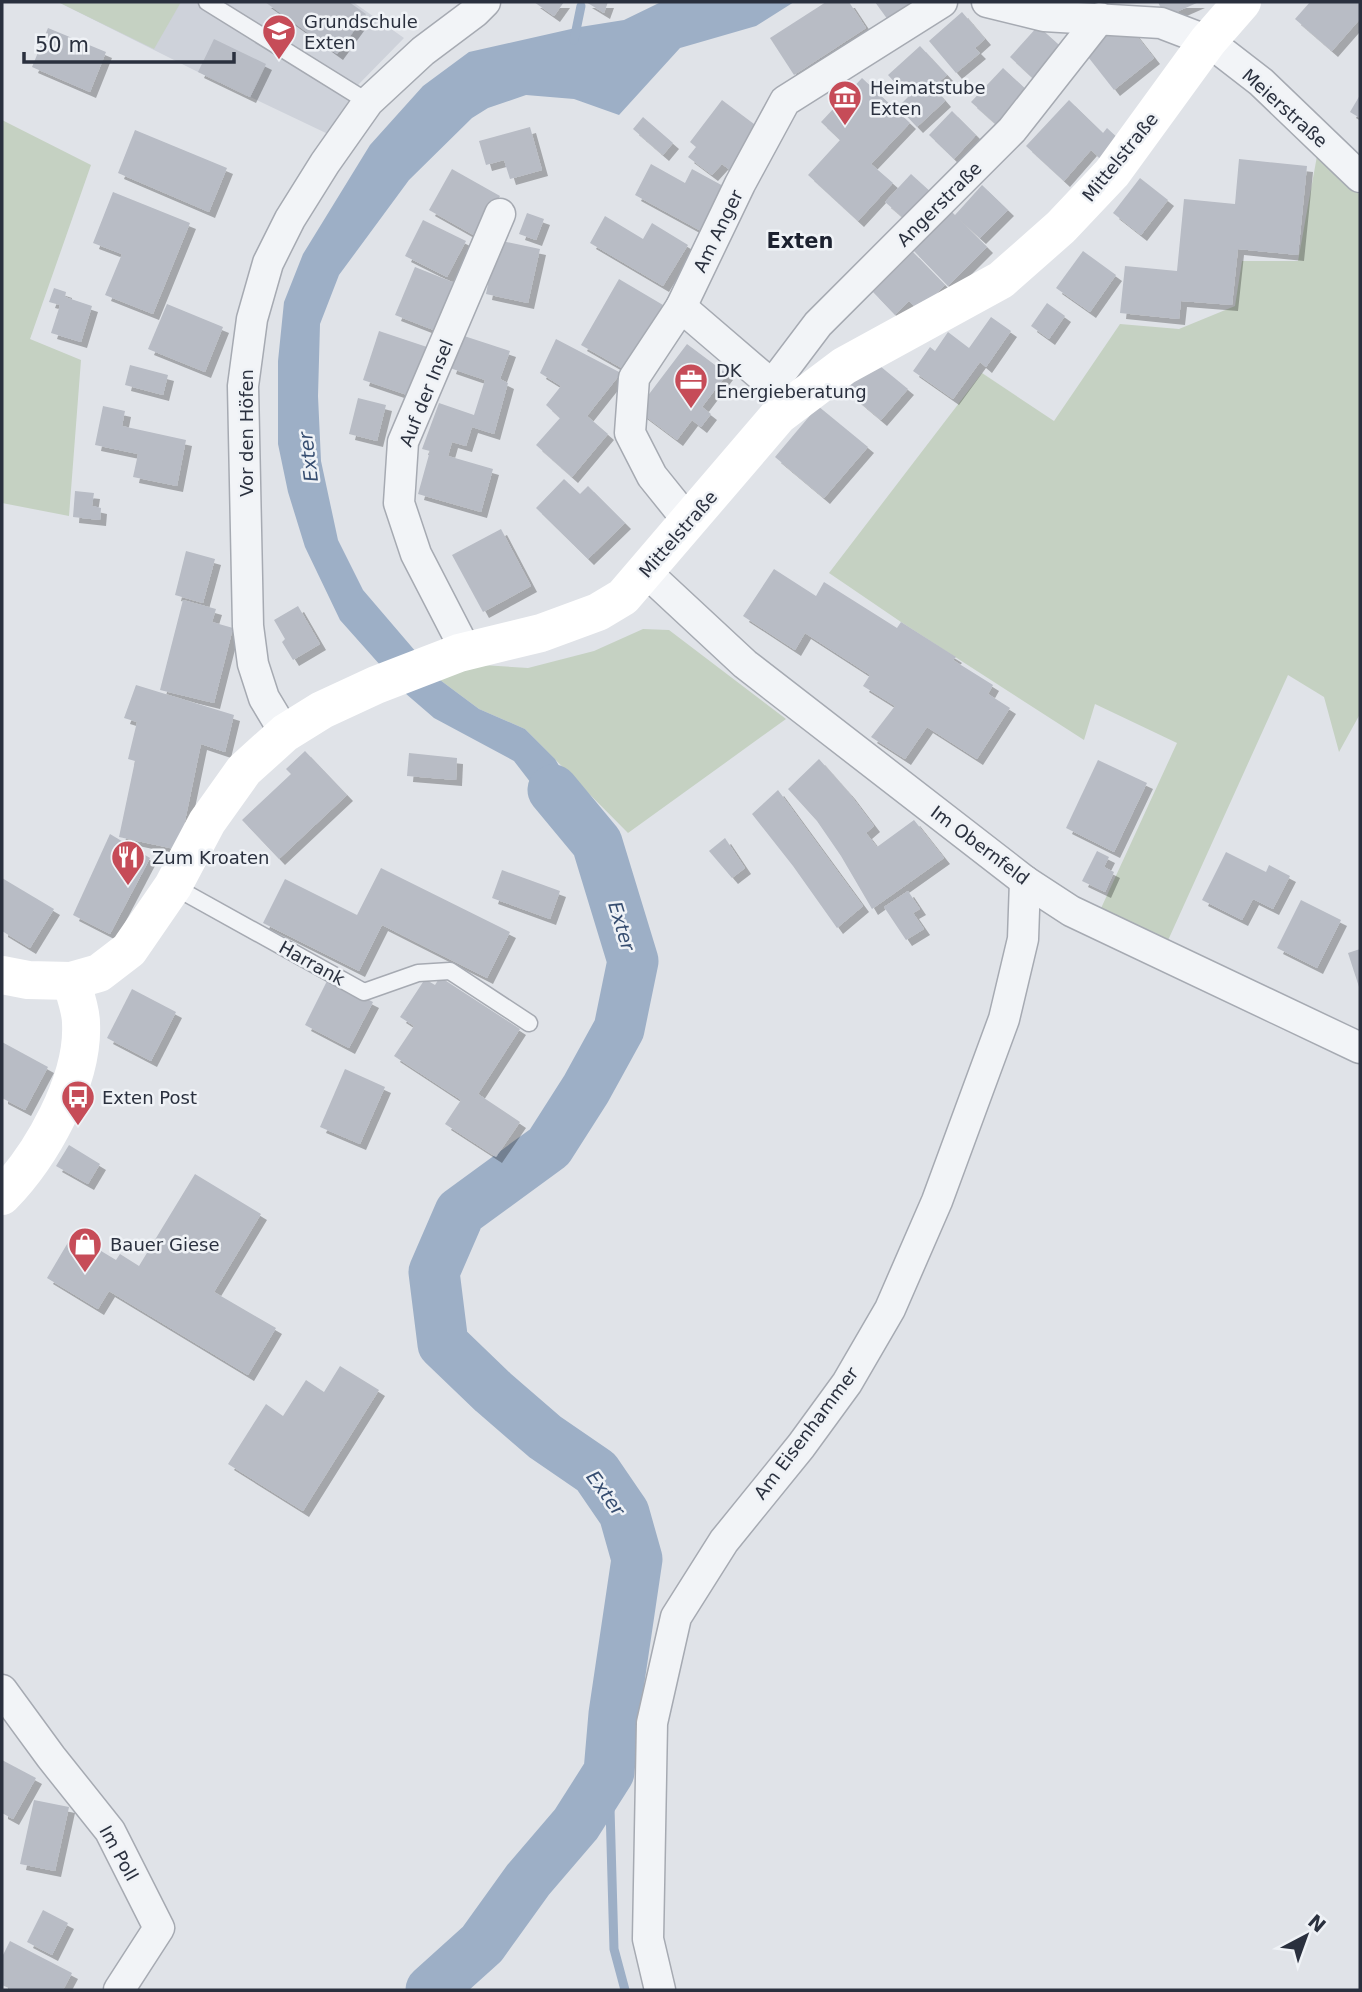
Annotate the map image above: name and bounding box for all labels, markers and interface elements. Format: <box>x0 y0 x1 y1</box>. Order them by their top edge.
place label: Grundschule Exten <box>304 11 418 53</box>
school or university icon: Grundschule Exten <box>260 12 298 61</box>
scale bar <box>24 21 234 65</box>
text: 50 m <box>35 33 89 57</box>
street label: Meierstraße <box>1238 64 1332 152</box>
place label: Heimatstube Exten <box>870 77 986 119</box>
museum icon: Heimatstube Exten <box>826 78 864 127</box>
street label: Mittelstraße <box>1078 108 1162 206</box>
street label: Angerstraße <box>892 157 986 251</box>
street label: Am Anger <box>689 186 747 276</box>
district label: Exten <box>766 229 834 253</box>
street label: Auf der Insel <box>395 336 457 450</box>
place label: DK Energieberatung <box>716 360 867 402</box>
office icon: DK Energieberatung <box>672 361 710 410</box>
street label: Vor den Höfen <box>236 369 257 497</box>
water label: Exter <box>294 430 322 483</box>
street label: Mittelstraße <box>635 486 721 582</box>
street label: Im Obernfeld <box>927 801 1033 889</box>
restaurant icon: Zum Kroaten <box>109 838 147 887</box>
place label: Zum Kroaten <box>152 847 269 868</box>
water label: Exter <box>604 899 640 954</box>
street label: Harrank <box>275 936 349 990</box>
bus stop icon: Exten Post <box>59 1078 97 1127</box>
place label: Exten Post <box>102 1087 197 1108</box>
shop icon: Bauer Giese <box>66 1225 104 1274</box>
place label: Bauer Giese <box>110 1234 219 1255</box>
street label: Am Eisenhammer <box>750 1362 863 1503</box>
water label: Exter <box>582 1466 630 1521</box>
street label: Im Poll <box>95 1822 143 1884</box>
north arrow <box>1271 1901 1341 1971</box>
text: N <box>1304 1910 1330 1937</box>

